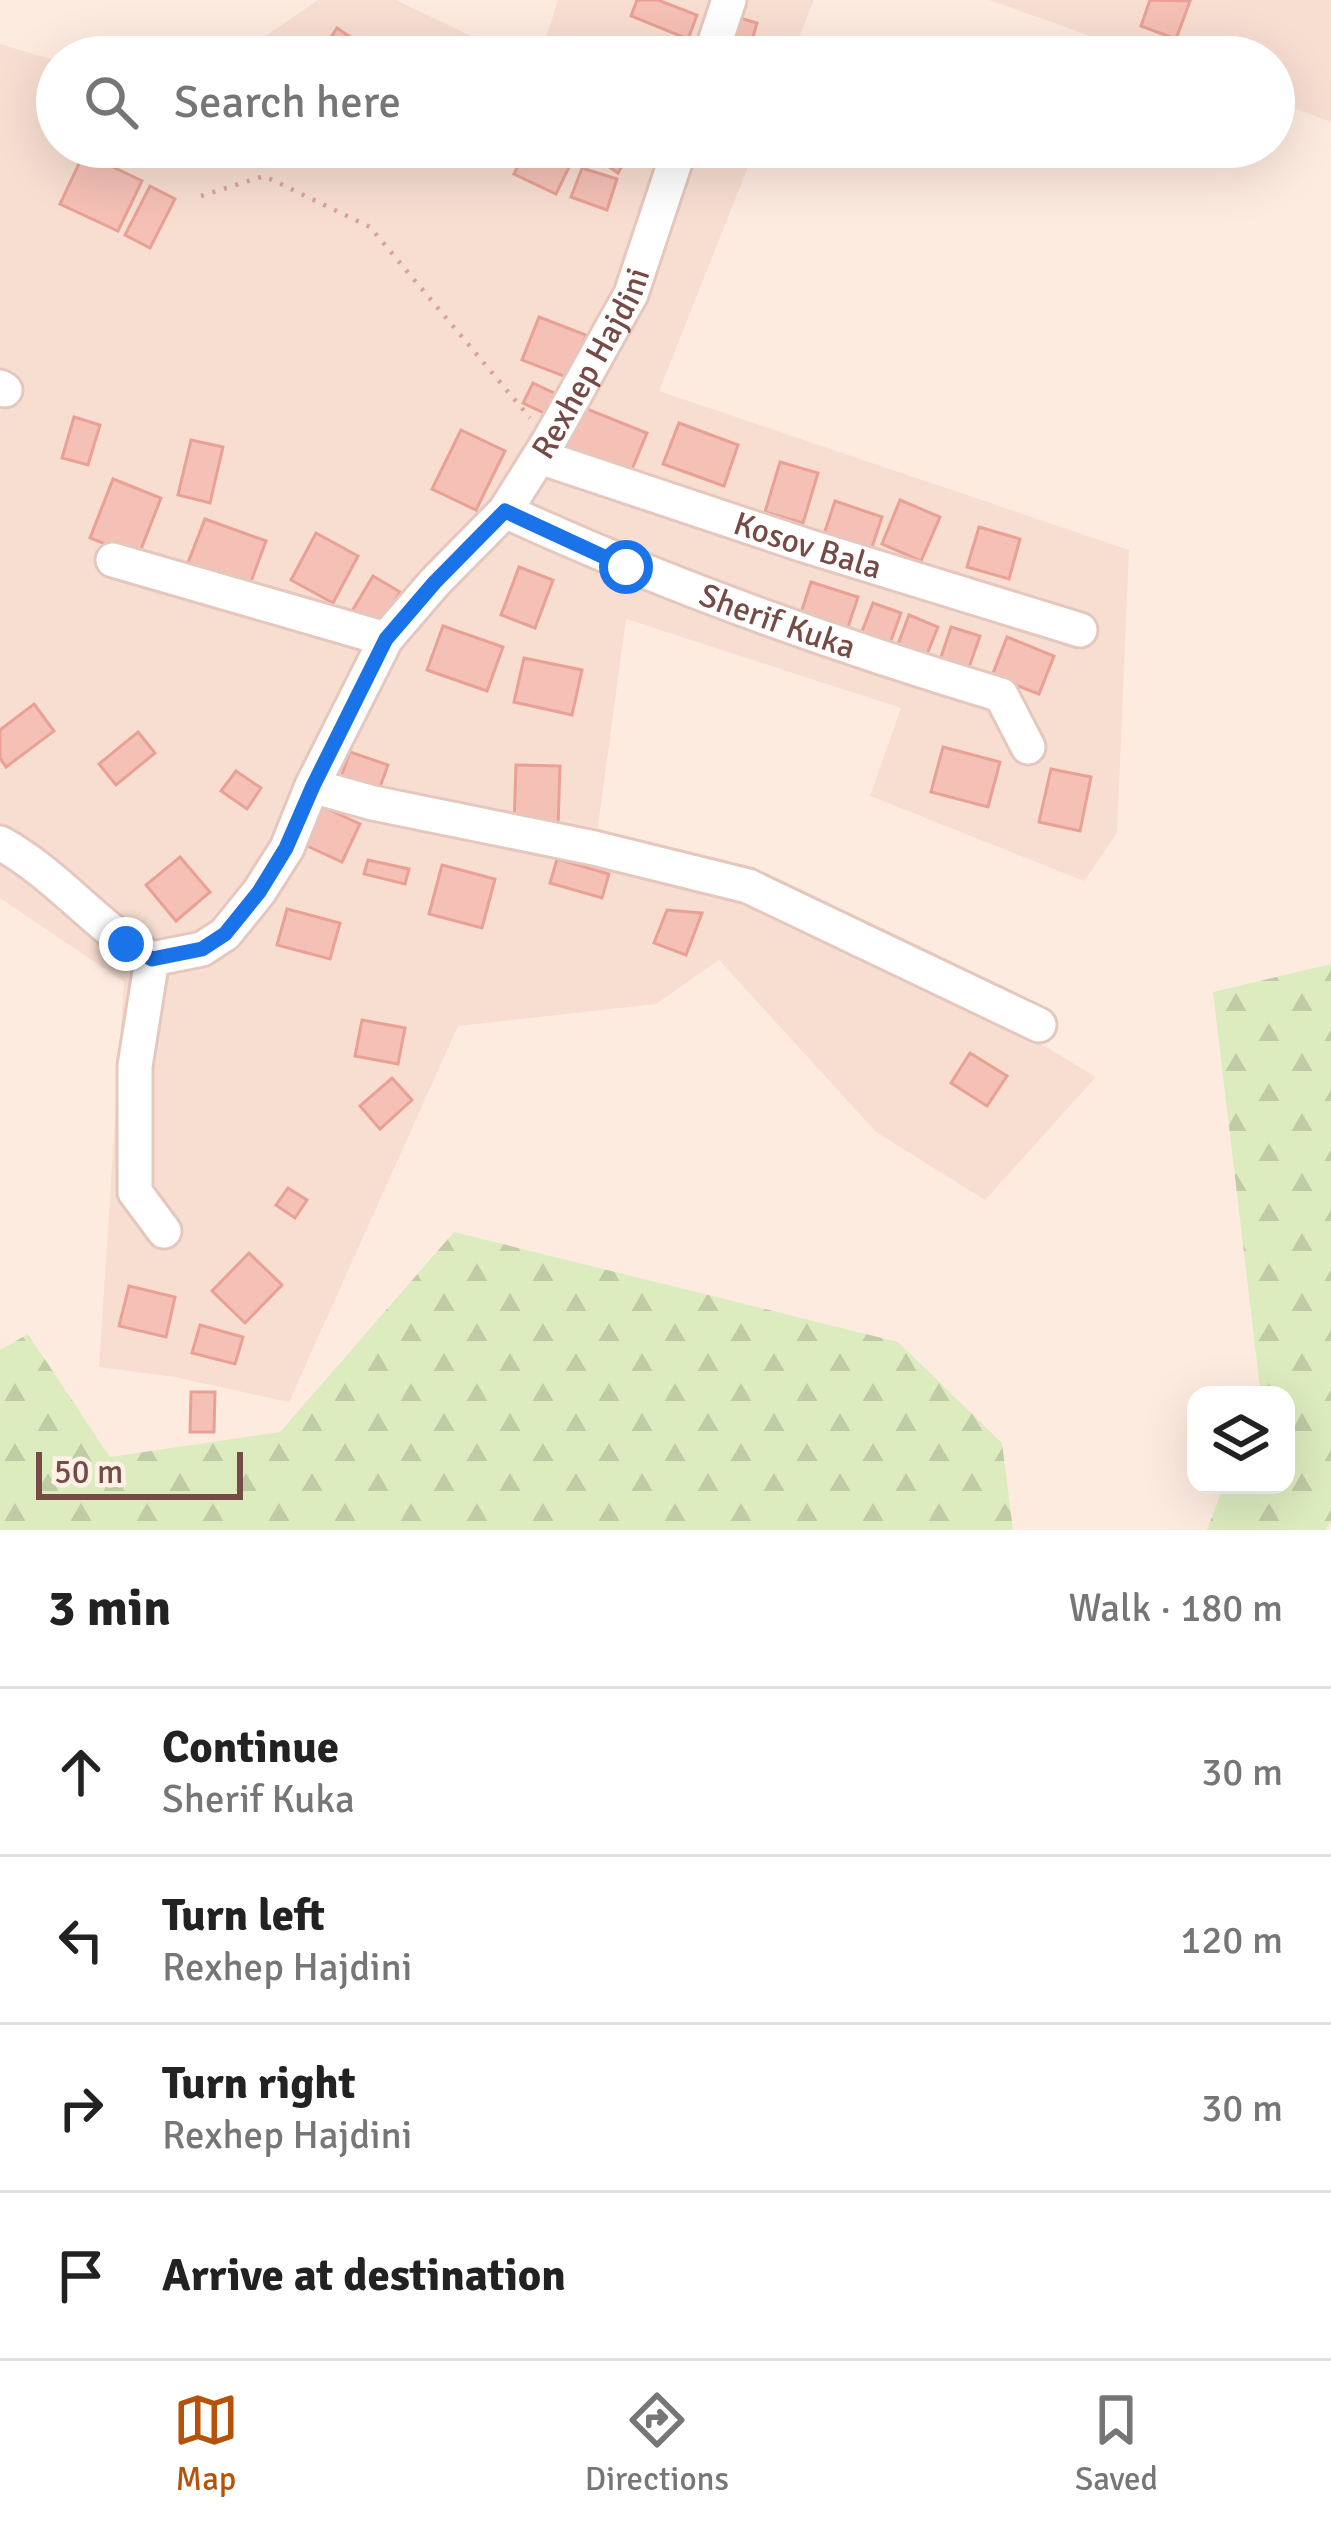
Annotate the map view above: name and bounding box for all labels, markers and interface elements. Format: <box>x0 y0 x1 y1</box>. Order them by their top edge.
search box <box>36 36 1295 168</box>
icon: search <box>78 69 144 135</box>
text: Search here <box>174 75 401 130</box>
street label: Rexhep Hajdini <box>523 262 659 466</box>
street label: Kosov Bala <box>728 503 887 588</box>
route start <box>599 540 653 594</box>
street label: Sherif Kuka <box>694 574 861 668</box>
route end <box>99 917 153 971</box>
map controls <box>1187 1386 1295 1494</box>
button: layers <box>1187 1386 1295 1494</box>
scale bar <box>36 1446 243 1499</box>
text: 50 m <box>54 1452 123 1493</box>
text: 3 min <box>48 1577 171 1640</box>
text: Walk · 180 m <box>1069 1584 1283 1632</box>
text: Continue <box>162 1720 339 1775</box>
icon: ahead <box>48 1739 114 1805</box>
text: 30 m <box>1201 1748 1283 1796</box>
text: Sherif Kuka <box>162 1775 355 1823</box>
text: Turn left <box>162 1888 325 1943</box>
icon: left <box>48 1907 114 1973</box>
text: 120 m <box>1180 1916 1283 1964</box>
text: Rexhep Hajdini <box>162 1943 412 1991</box>
text: Turn right <box>162 2056 356 2111</box>
icon: right <box>48 2075 114 2141</box>
text: 30 m <box>1201 2084 1283 2132</box>
text: Rexhep Hajdini <box>162 2111 412 2159</box>
icon: arrive <box>48 2243 114 2309</box>
text: Arrive at destination <box>162 2248 566 2303</box>
tab: Map <box>173 2387 239 2500</box>
tab: Directions <box>585 2387 729 2500</box>
tab: Saved <box>1075 2387 1158 2500</box>

